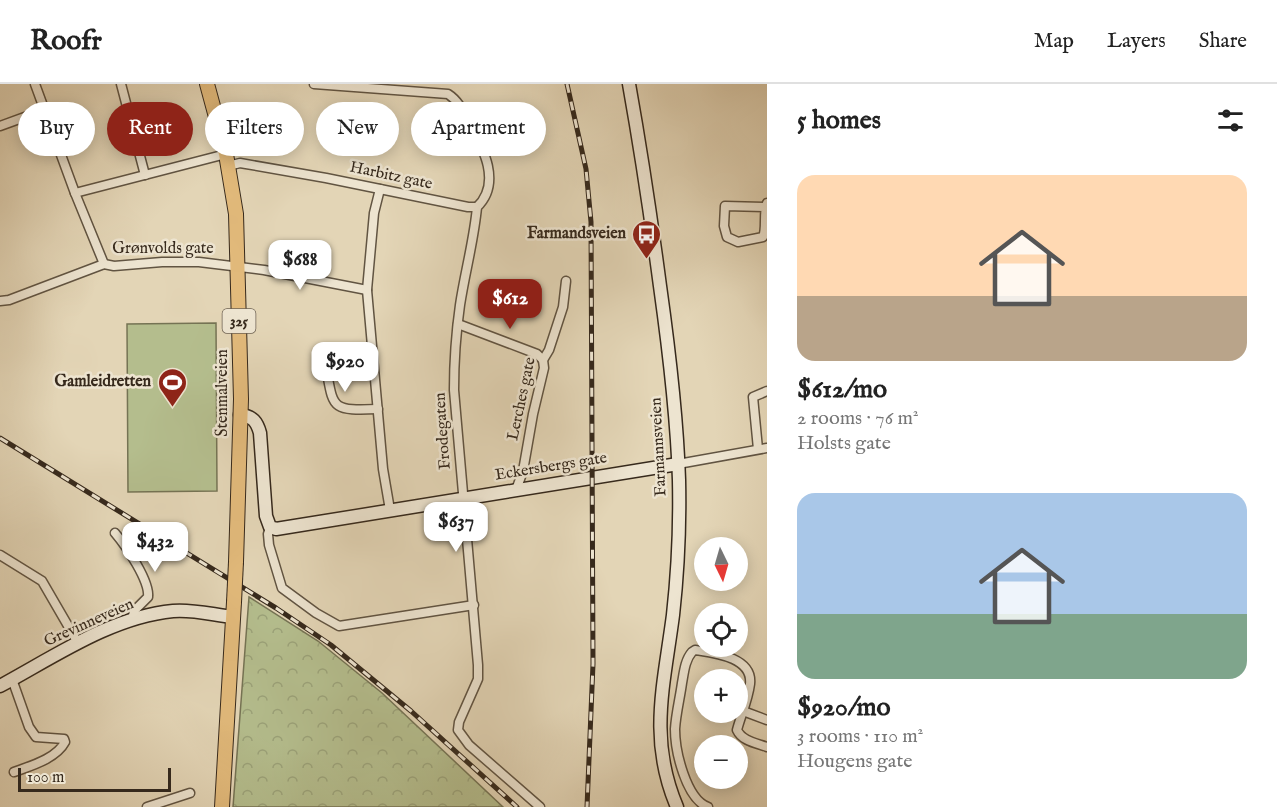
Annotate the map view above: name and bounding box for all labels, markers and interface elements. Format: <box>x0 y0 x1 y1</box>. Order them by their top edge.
text: Roofr <box>30 24 102 59</box>
text: Map <box>1034 28 1074 55</box>
text: Layers <box>1107 28 1166 55</box>
text: Share <box>1199 28 1247 55</box>
chip: Buy <box>18 102 95 156</box>
chip: Rent <box>107 102 193 156</box>
chip: Filters <box>205 102 304 156</box>
chip: New <box>316 102 399 156</box>
chip: Apartment <box>411 102 546 156</box>
text: 5 homes <box>797 104 881 137</box>
icon: filters <box>1214 104 1247 137</box>
street label: Harbitz gate <box>348 157 434 195</box>
icon: home <box>968 214 1076 322</box>
bus stop icon: Farmandsveien <box>631 218 663 260</box>
place label: Farmandsveien <box>527 224 626 244</box>
street label: Grønvolds gate <box>112 239 214 259</box>
pin: $688 <box>264 240 336 291</box>
text: $688 <box>282 247 318 272</box>
pin: $612 <box>474 279 546 330</box>
text: $612 <box>492 286 528 311</box>
road number: 325 <box>222 309 256 333</box>
pin: $920 <box>309 342 381 393</box>
street label: Stenmalveien <box>213 349 233 437</box>
text: $920 <box>325 349 365 374</box>
street label: Lerches gate <box>503 355 541 443</box>
sports icon: Gamleidretten <box>156 366 188 408</box>
place label: Gamleidretten <box>55 372 151 392</box>
text: $612/mo <box>797 373 887 406</box>
street label: Frodegaten <box>430 391 456 470</box>
street label: Farmannsveien <box>646 397 672 497</box>
text: 2 rooms · 76 m² <box>797 406 918 431</box>
text: Holsts gate <box>797 431 891 456</box>
street label: Eckersbergs gate <box>494 448 608 486</box>
pin: $637 <box>420 502 492 553</box>
text: $637 <box>438 509 474 534</box>
pin: $432 <box>119 522 191 573</box>
text: $432 <box>136 529 174 554</box>
icon: home <box>968 532 1076 640</box>
north arrow <box>694 537 748 591</box>
map controls <box>694 537 748 789</box>
street label: Grevinneveien <box>41 594 137 652</box>
button: locate <box>694 603 748 657</box>
button: + <box>694 669 748 723</box>
text: $920/mo <box>797 691 891 724</box>
text: 3 rooms · 110 m² <box>797 724 923 749</box>
button: − <box>694 735 748 789</box>
text: Hougens gate <box>797 749 913 774</box>
scale bar <box>18 765 171 792</box>
text: 100 m <box>27 768 64 788</box>

